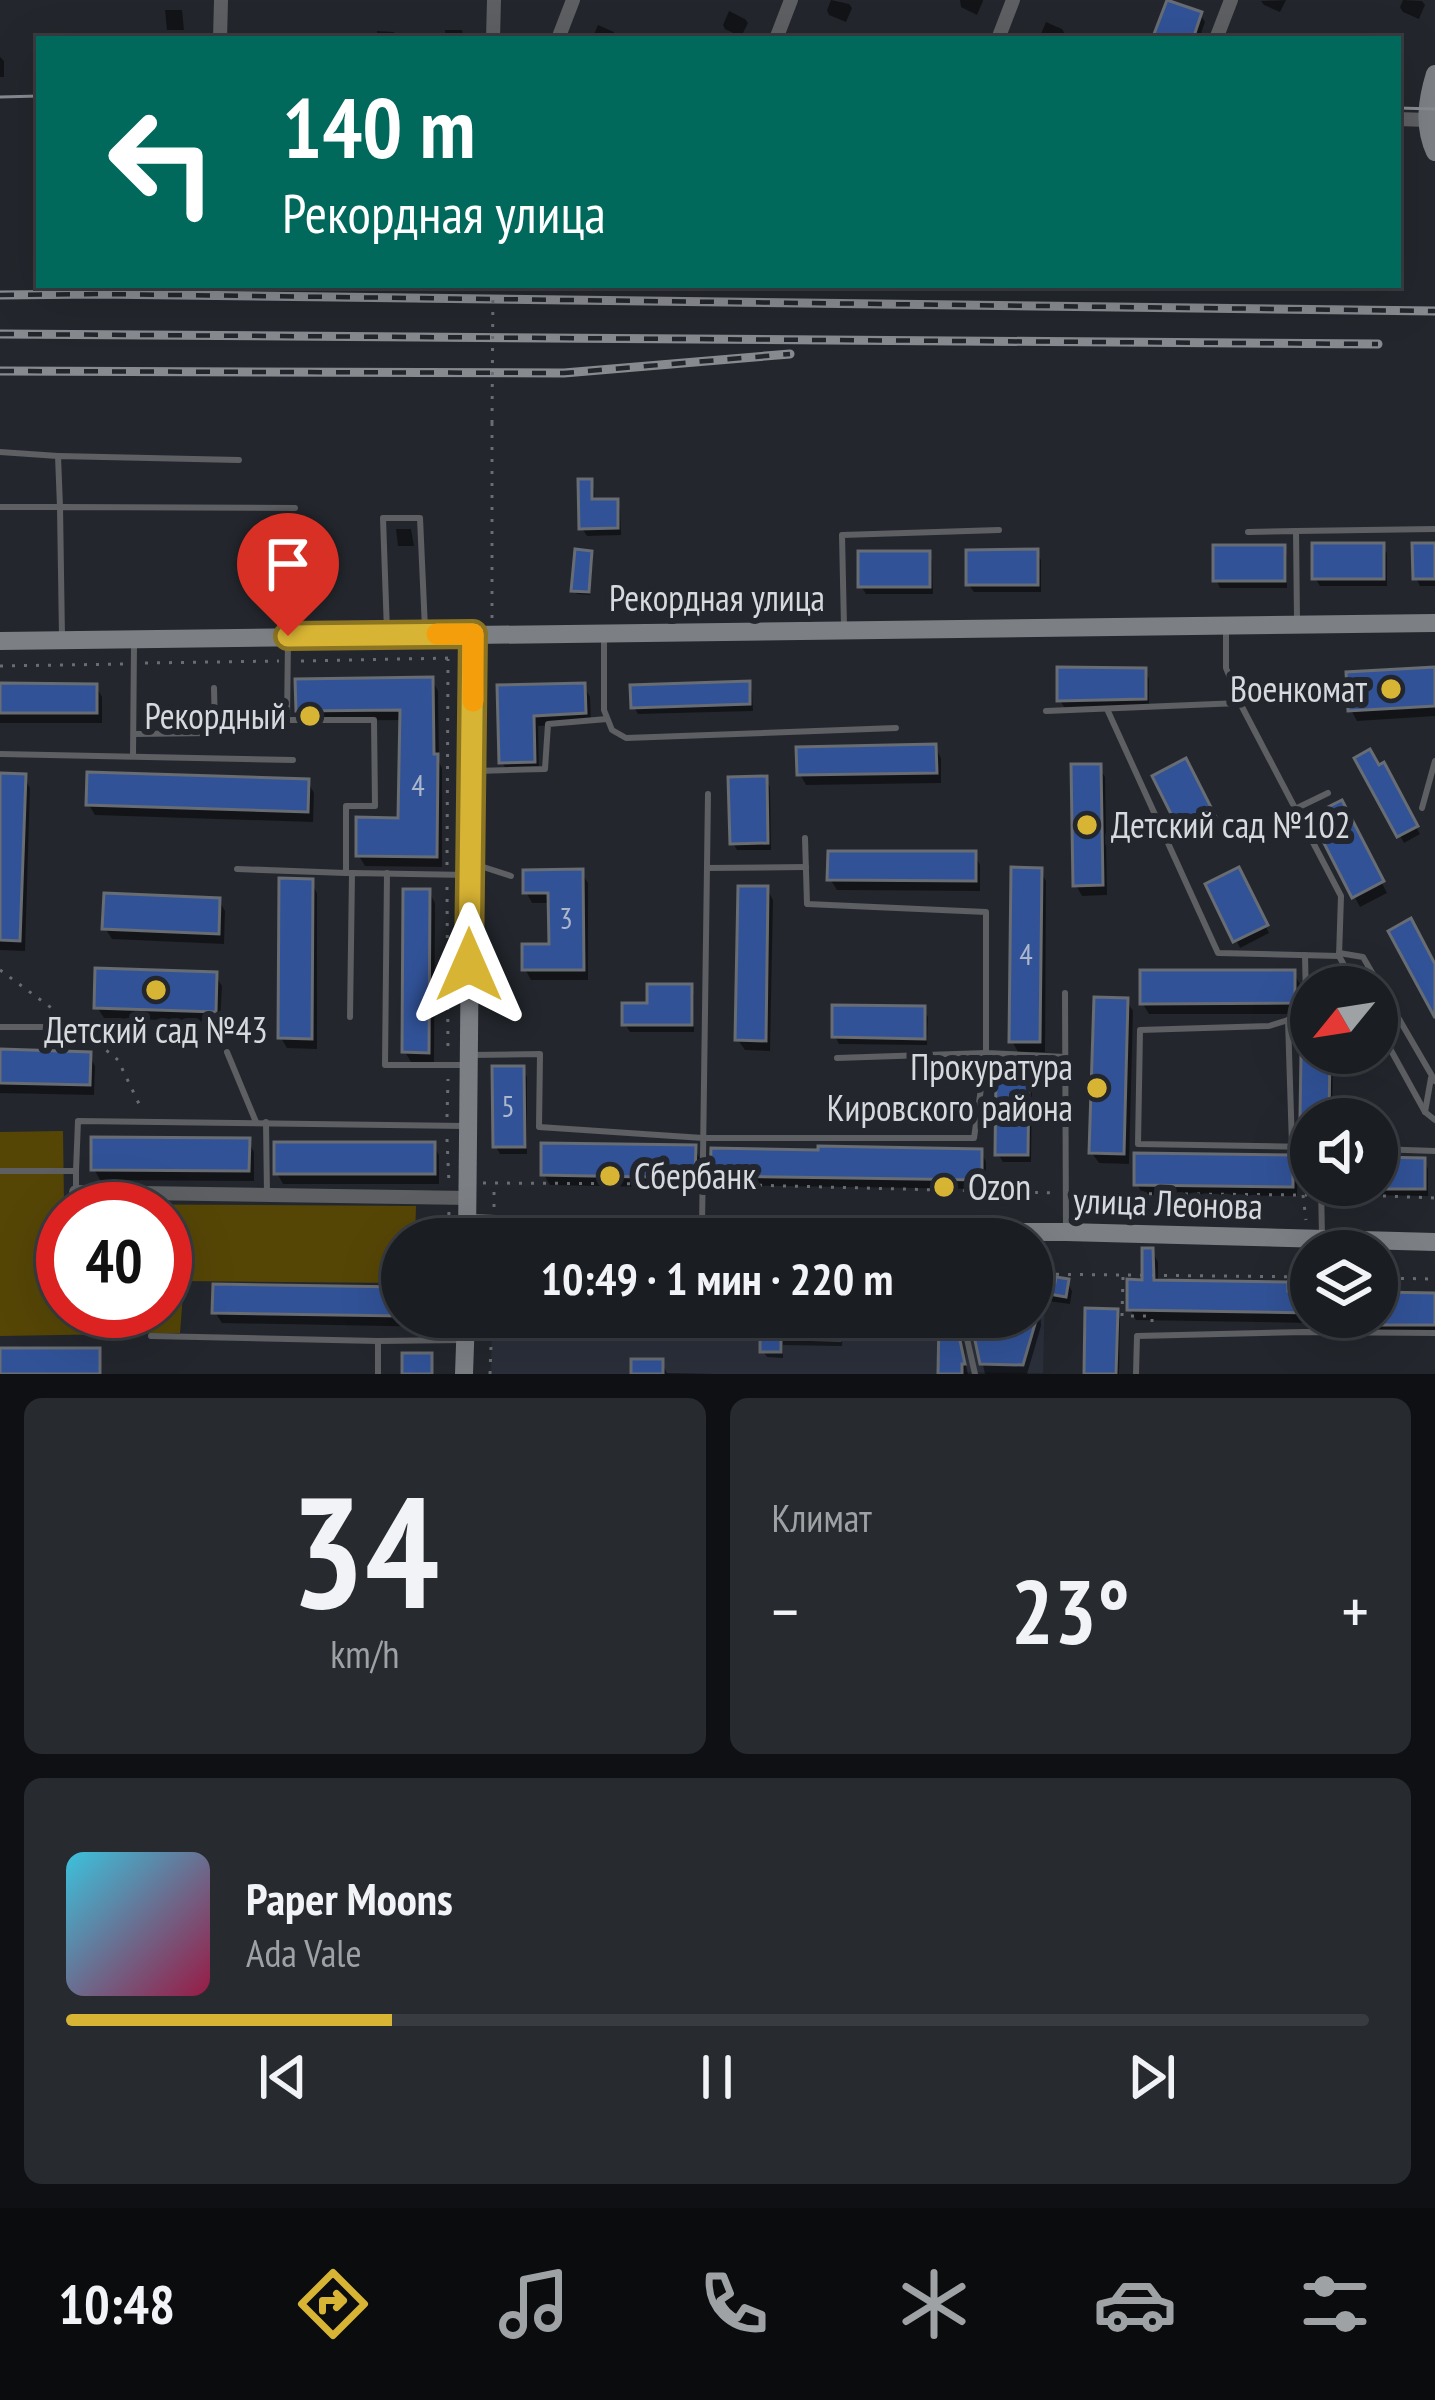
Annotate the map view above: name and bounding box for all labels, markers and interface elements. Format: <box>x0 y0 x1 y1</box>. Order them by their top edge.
text: 140 m <box>282 72 475 181</box>
icon: left <box>84 84 240 240</box>
text: Рекордная улица <box>282 178 606 248</box>
pin <box>237 513 339 636</box>
icon: arrive <box>255 531 321 597</box>
street label: Рекордная улица <box>609 574 825 621</box>
place label: Военкомат <box>1230 665 1367 712</box>
marker: Военкомат <box>1378 676 1404 702</box>
place label: Рекордный <box>144 692 286 739</box>
marker: Рекордный <box>297 703 323 729</box>
house number: 4 <box>411 765 425 804</box>
place label: Детский сад №102 <box>1111 801 1351 848</box>
marker: Детский сад №102 <box>1074 812 1100 838</box>
house number: 3 <box>559 898 573 937</box>
position arrow <box>406 902 532 1028</box>
house number: 4 <box>1019 934 1033 973</box>
north arrow <box>1290 966 1398 1074</box>
map controls <box>1290 966 1398 1338</box>
marker: Детский сад №43 <box>143 977 169 1003</box>
place label: Детский сад №43 <box>44 1006 268 1053</box>
place label: Прокуратура Кировского района <box>827 1043 1073 1131</box>
marker: Прокуратура Кировского района <box>1084 1075 1110 1101</box>
house number: 5 <box>501 1086 515 1125</box>
button: sound <box>1290 1098 1398 1206</box>
place label: Сбербанк <box>634 1152 756 1199</box>
marker: Сбербанк <box>597 1163 623 1189</box>
place label: Ozon <box>968 1163 1031 1210</box>
marker: Ozon <box>931 1174 957 1200</box>
street label: улица Леонова <box>1072 1176 1264 1229</box>
speed limit sign: 40 <box>36 1182 192 1338</box>
button: layers <box>1290 1230 1398 1338</box>
text: 10:49 · 1 мин · 220 m <box>541 1249 893 1307</box>
text: 34 <box>290 1449 439 1651</box>
text: Климат <box>772 1492 872 1543</box>
text: 23° <box>1011 1552 1130 1669</box>
text: − <box>772 1568 799 1653</box>
text: + <box>1342 1568 1369 1653</box>
text: km/h <box>330 1628 399 1679</box>
text: Paper Moons <box>246 1869 453 1927</box>
text: Ada Vale <box>246 1927 362 1978</box>
icon: previous <box>250 2044 316 2110</box>
icon: pause <box>684 2044 750 2110</box>
icon: next <box>1119 2044 1185 2110</box>
icon: directions <box>291 2262 375 2346</box>
icon: music <box>492 2262 576 2346</box>
icon: phone <box>692 2262 776 2346</box>
icon: climate <box>892 2262 976 2346</box>
icon: car <box>1093 2262 1177 2346</box>
icon: filters <box>1293 2262 1377 2346</box>
text: 10:48 <box>58 2269 175 2339</box>

